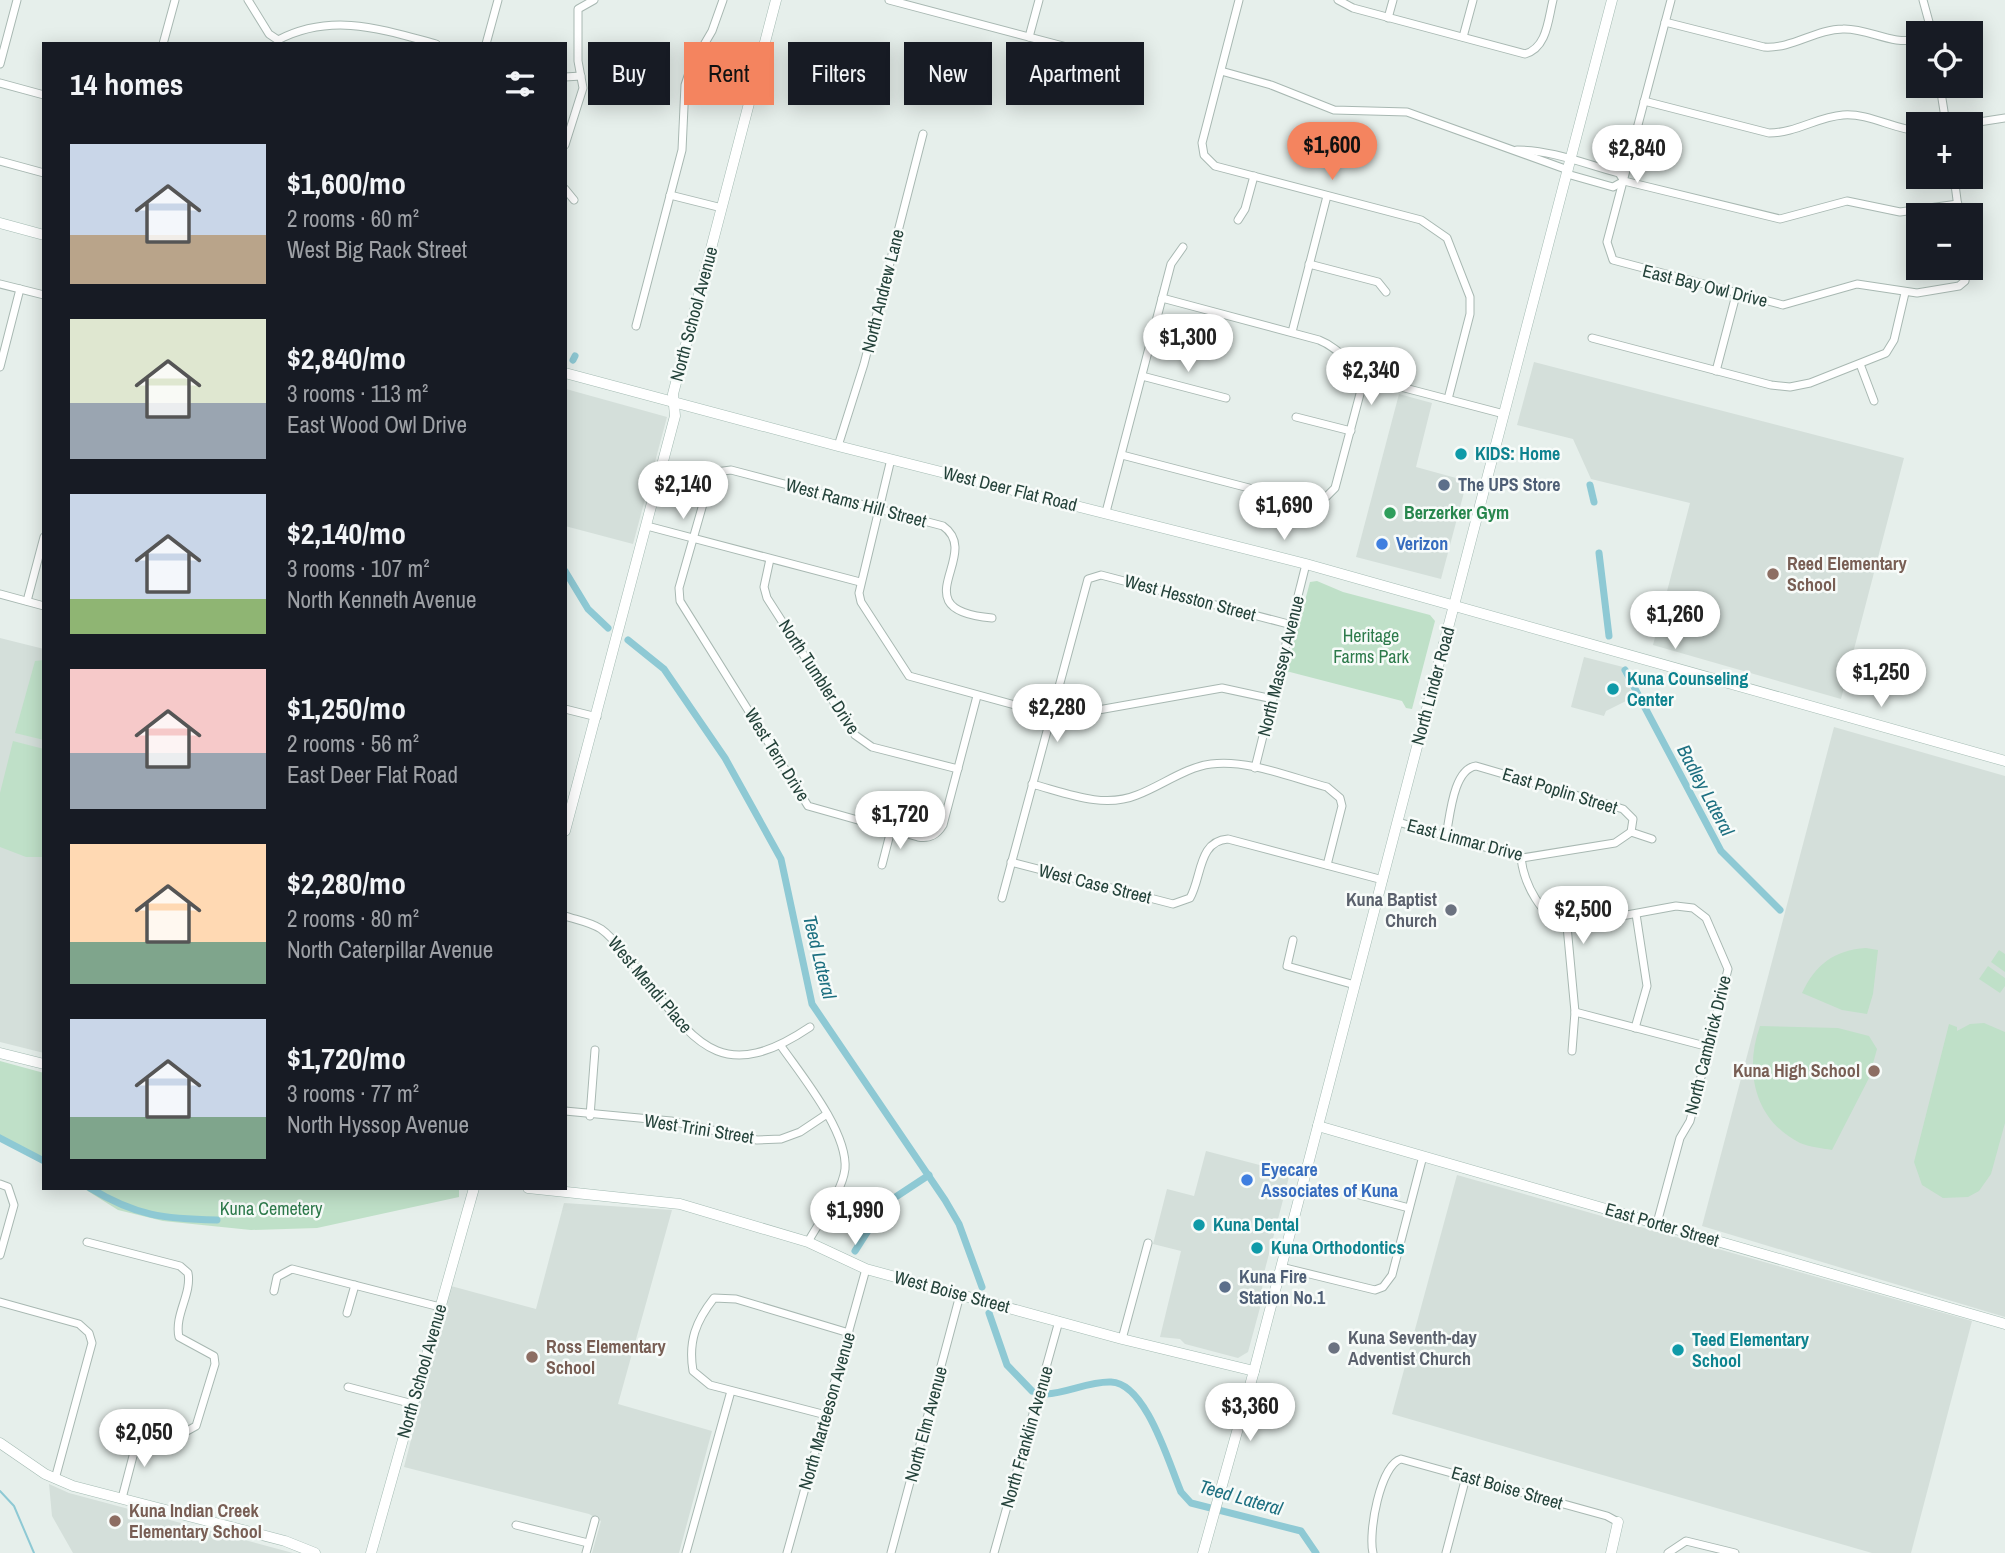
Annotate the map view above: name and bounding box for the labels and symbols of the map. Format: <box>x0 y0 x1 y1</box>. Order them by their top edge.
pin: $1,600 <box>1275 122 1389 182</box>
pin: $2,840 <box>1580 125 1694 185</box>
street label: North Andrew Lane <box>855 227 910 355</box>
street label: North School Avenue <box>664 244 724 384</box>
street label: East Bay Owl Drive <box>1640 258 1770 313</box>
pin: $1,300 <box>1131 314 1245 374</box>
pin: $2,340 <box>1314 348 1428 407</box>
place label: KIDS: Home <box>1475 441 1560 466</box>
marker: KIDS: Home <box>1453 446 1469 462</box>
street label: West Deer Flat Road <box>940 460 1080 517</box>
pin: $2,140 <box>626 462 740 521</box>
street label: West Rams Hill Street <box>783 472 929 533</box>
place label: The UPS Store <box>1458 472 1561 497</box>
marker: The UPS Store <box>1436 477 1452 493</box>
pin: $1,690 <box>1227 482 1341 542</box>
place label: Berzerker Gym <box>1404 500 1509 525</box>
marker: Berzerker Gym <box>1382 505 1398 521</box>
place label: Verizon <box>1396 531 1448 556</box>
marker: Verizon <box>1374 536 1390 552</box>
place label: Reed Elementary School <box>1787 551 1908 597</box>
marker: Reed Elementary School <box>1765 566 1781 582</box>
street label: West Hesston Street <box>1122 568 1259 627</box>
pin: $1,260 <box>1618 592 1732 651</box>
street label: North Massey Avenue <box>1251 593 1310 739</box>
street label: North Tumbler Drive <box>773 614 866 739</box>
park label: Heritage Farms Park <box>1333 623 1409 669</box>
street label: North Linder Road <box>1405 624 1460 748</box>
pin: $1,250 <box>1824 650 1938 709</box>
place label: Kuna Counseling Center <box>1627 666 1748 712</box>
marker: Kuna Counseling Center <box>1605 681 1621 697</box>
pin: $2,280 <box>1000 684 1114 744</box>
street label: West Tern Drive <box>739 703 816 806</box>
water label: Badley Lateral <box>1671 740 1741 841</box>
street label: East Poplin Street <box>1500 761 1621 820</box>
pin: $1,720 <box>843 792 957 851</box>
street label: East Linmar Drive <box>1404 812 1526 867</box>
street label: West Case Street <box>1036 857 1154 910</box>
pin: $2,500 <box>1526 886 1640 946</box>
place label: Kuna Baptist Church <box>1346 887 1437 933</box>
marker: Kuna Baptist Church <box>1443 902 1459 918</box>
water label: Teed Lateral <box>797 912 843 1002</box>
street label: West Mendi Place <box>602 931 698 1038</box>
street label: North Cambrick Drive <box>1678 973 1737 1117</box>
place label: Kuna High School <box>1733 1058 1860 1083</box>
marker: Kuna High School <box>1866 1063 1882 1079</box>
street label: West Trini Street <box>643 1108 756 1149</box>
place label: Eyecare Associates of Kuna <box>1261 1157 1399 1203</box>
marker: Eyecare Associates of Kuna <box>1239 1172 1255 1188</box>
pin: $1,990 <box>798 1188 912 1247</box>
park label: Kuna Cemetery <box>220 1196 323 1221</box>
street label: East Porter Street <box>1602 1196 1722 1253</box>
place label: Kuna Dental <box>1213 1212 1299 1237</box>
marker: Kuna Dental <box>1191 1217 1207 1233</box>
place label: Kuna Orthodontics <box>1271 1235 1405 1260</box>
marker: Kuna Orthodontics <box>1249 1240 1265 1256</box>
street label: West Boise Street <box>892 1264 1013 1319</box>
place label: Kuna Fire Station No.1 <box>1239 1264 1326 1310</box>
marker: Kuna Fire Station No.1 <box>1217 1279 1233 1295</box>
street label: North School Avenue <box>390 1301 453 1441</box>
place label: Kuna Seventh-day Adventist Church <box>1348 1325 1478 1371</box>
place label: Teed Elementary School <box>1692 1327 1810 1373</box>
street label: North Marteeson Avenue <box>792 1329 861 1493</box>
place label: Ross Elementary School <box>546 1334 667 1380</box>
marker: Kuna Seventh-day Adventist Church <box>1326 1340 1342 1356</box>
marker: Teed Elementary School <box>1670 1342 1686 1358</box>
marker: Ross Elementary School <box>524 1349 540 1365</box>
street label: North Elm Avenue <box>898 1363 953 1484</box>
street label: North Franklin Avenue <box>994 1363 1059 1511</box>
pin: $3,360 <box>1193 1384 1307 1443</box>
pin: $2,050 <box>87 1410 201 1469</box>
street label: East Boise Street <box>1448 1460 1566 1515</box>
water label: Teed Lateral <box>1196 1473 1286 1521</box>
place label: Kuna Indian Creek Elementary School <box>129 1498 262 1544</box>
marker: Kuna Indian Creek Elementary School <box>107 1513 123 1529</box>

